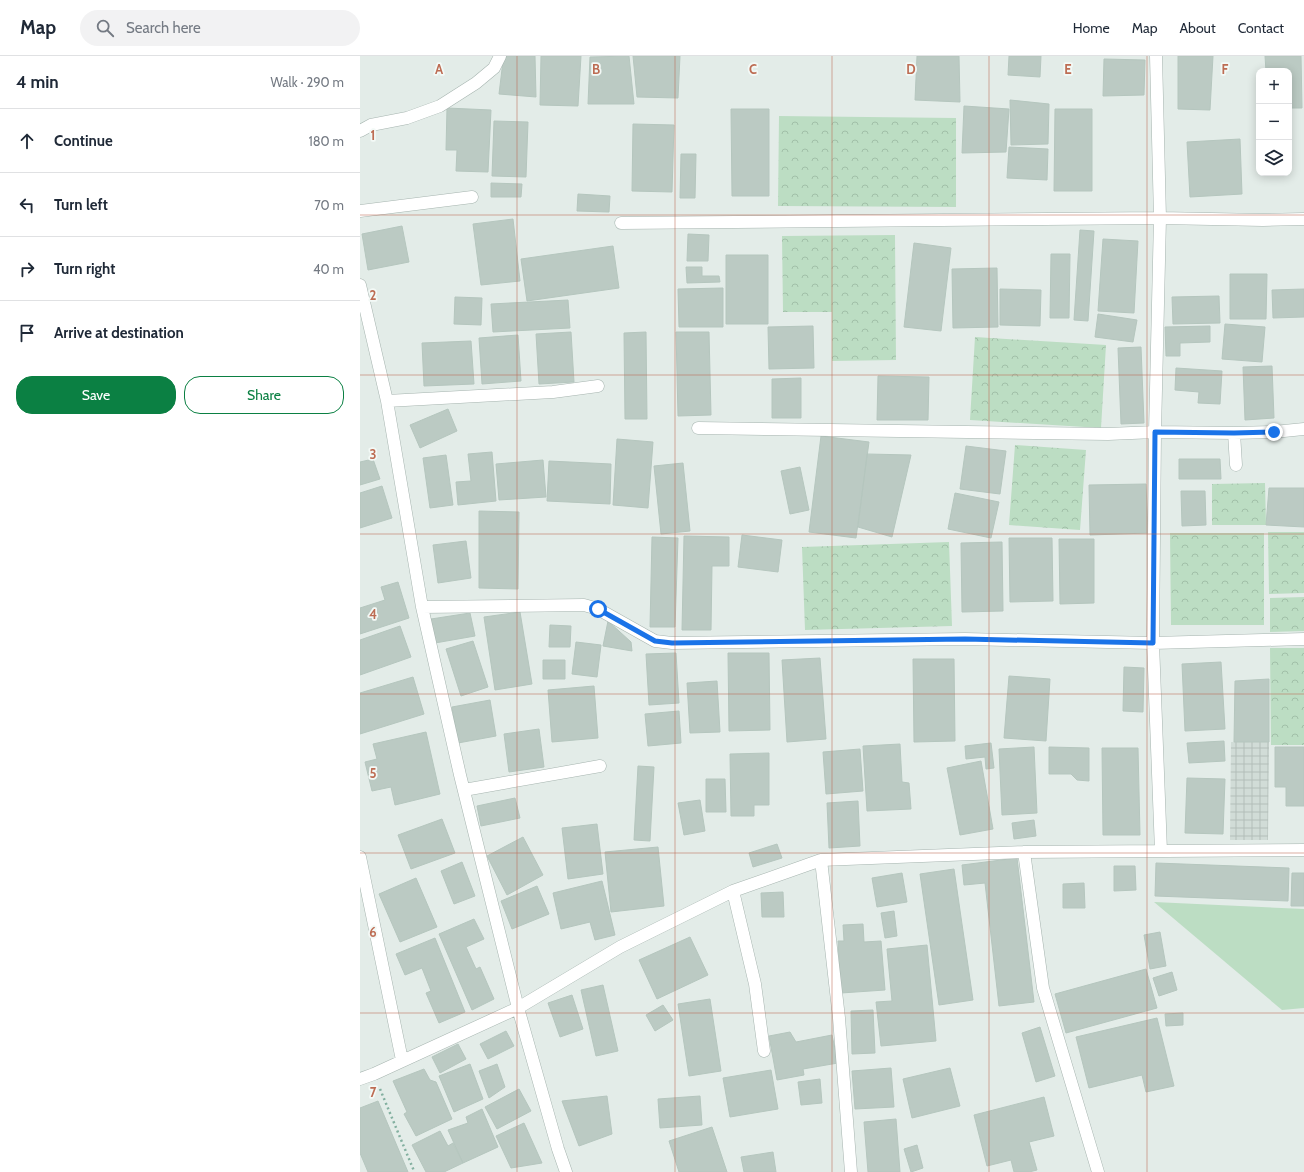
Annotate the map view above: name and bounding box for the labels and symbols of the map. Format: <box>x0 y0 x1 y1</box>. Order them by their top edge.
text: A <box>435 61 444 77</box>
text: B <box>592 61 600 77</box>
text: C <box>749 61 757 77</box>
text: D <box>906 61 916 77</box>
text: E <box>1064 61 1072 77</box>
text: F <box>1222 61 1229 77</box>
text: 1 <box>371 127 375 143</box>
text: 2 <box>370 287 377 303</box>
route end <box>1265 423 1283 441</box>
text: 3 <box>369 446 377 462</box>
route start <box>589 600 607 618</box>
text: 4 <box>369 606 377 622</box>
text: 5 <box>370 765 377 781</box>
text: 6 <box>369 924 377 940</box>
text: 7 <box>370 1084 377 1100</box>

